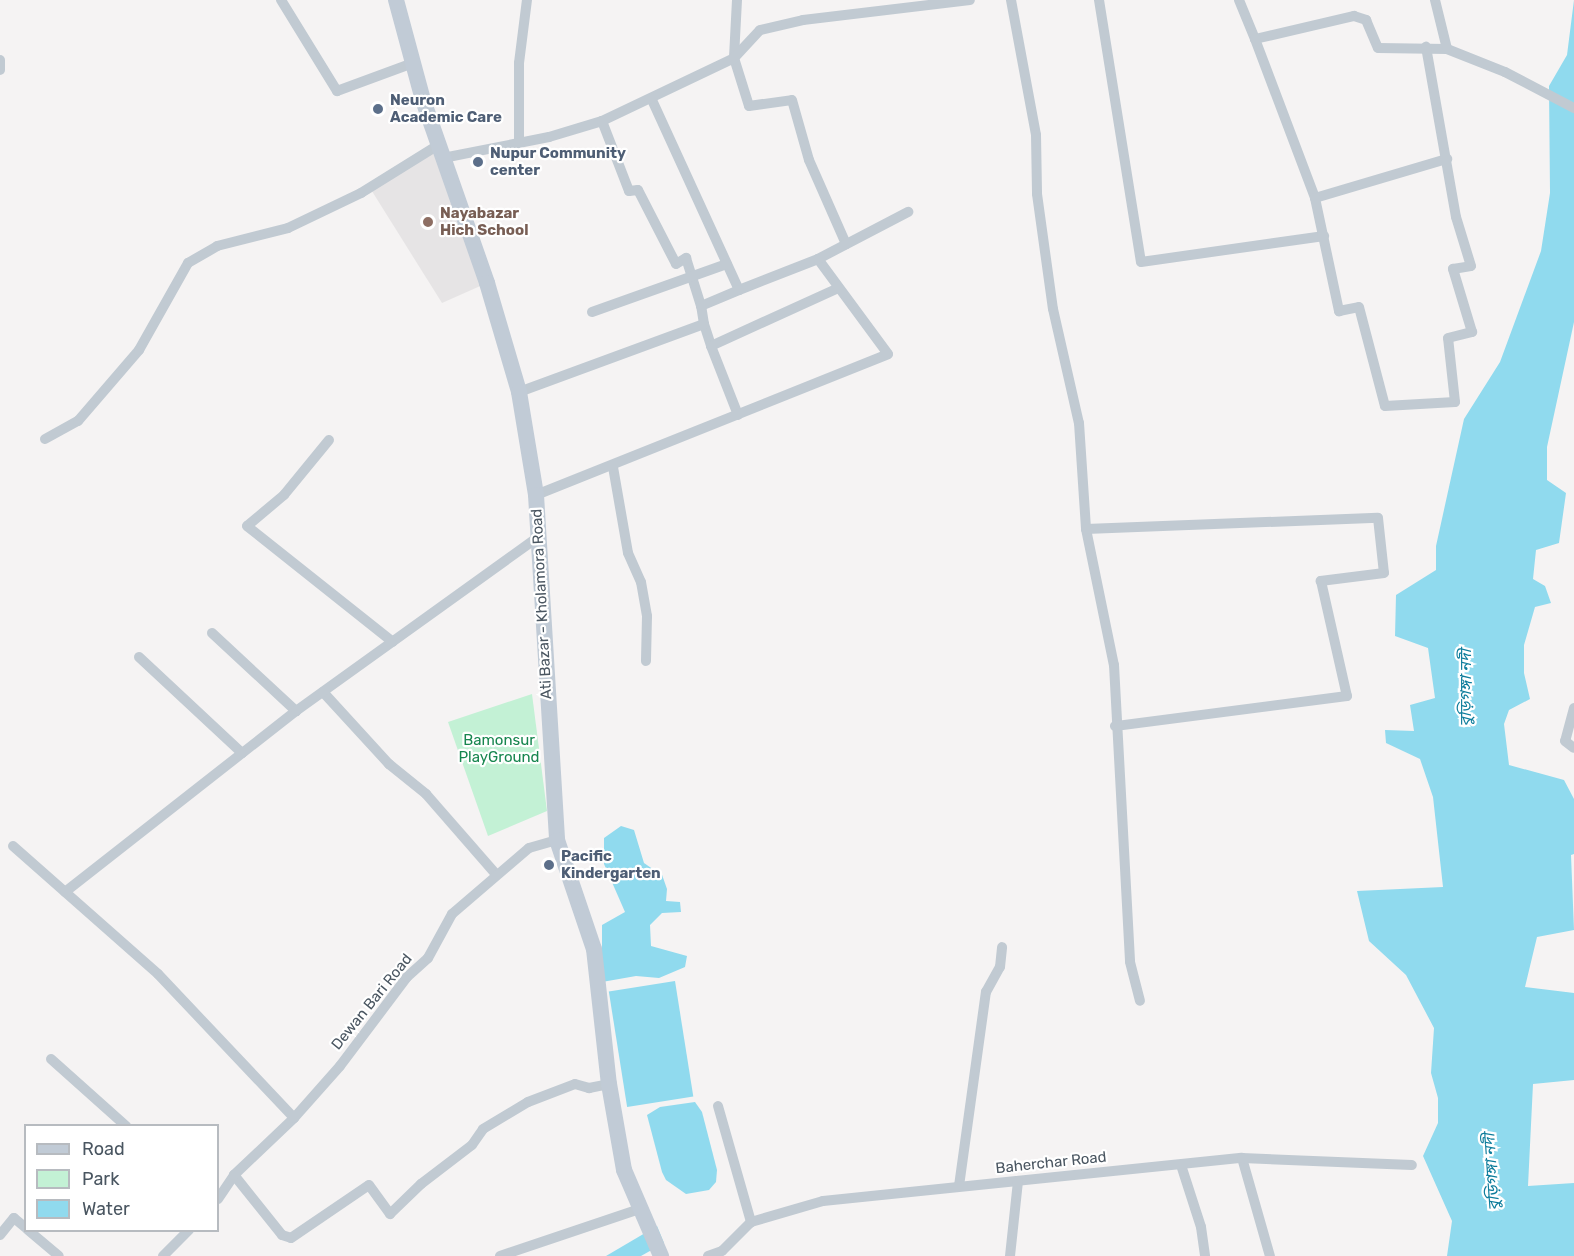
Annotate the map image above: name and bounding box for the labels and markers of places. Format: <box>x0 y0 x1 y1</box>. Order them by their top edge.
place label: Neuron Academic Care <box>390 91 502 126</box>
marker: Neuron Academic Care <box>371 102 385 116</box>
place label: Nupur Community center <box>490 144 626 179</box>
marker: Nupur Community center <box>471 155 485 169</box>
place label: Nayabazar Hich School <box>440 204 528 239</box>
marker: Nayabazar Hich School <box>421 215 435 229</box>
place label: Pacific Kindergarten <box>561 847 661 882</box>
marker: Pacific Kindergarten <box>542 858 556 872</box>

